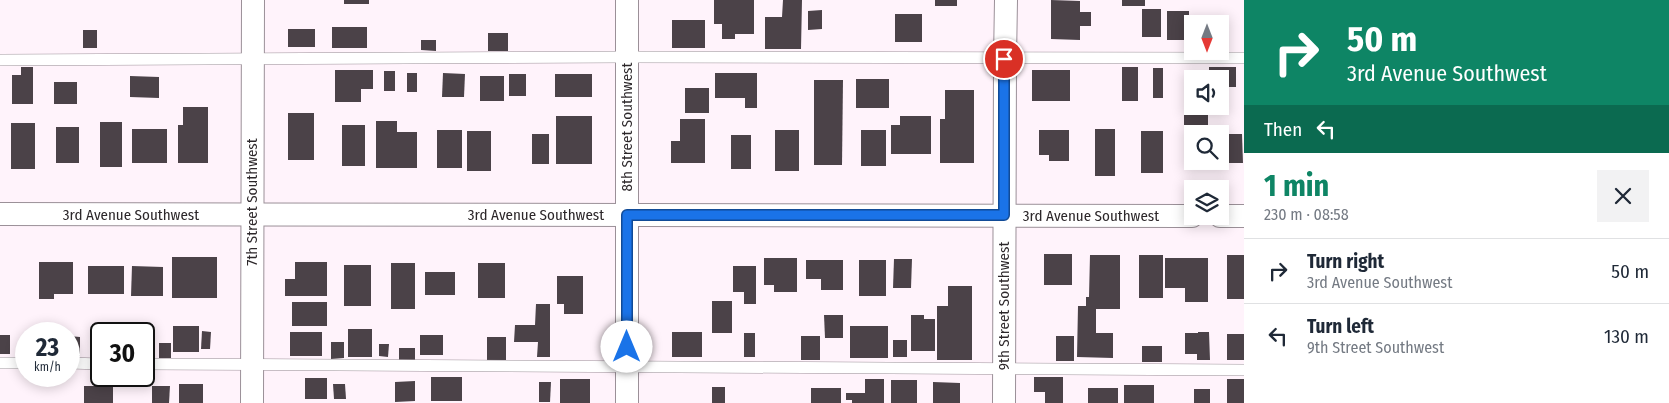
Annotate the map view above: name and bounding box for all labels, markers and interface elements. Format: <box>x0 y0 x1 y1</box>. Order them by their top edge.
north arrow <box>1184 15 1229 60</box>
map controls <box>1184 15 1229 225</box>
text: 50 m <box>1347 18 1417 60</box>
icon: right <box>1264 20 1329 85</box>
pin <box>983 38 1025 80</box>
icon: arrive <box>990 45 1018 73</box>
text: 3rd Avenue Southwest <box>1347 60 1547 87</box>
street label: 8th Street Southwest <box>618 63 636 191</box>
button: sound <box>1184 70 1229 115</box>
icon: left <box>1312 115 1340 143</box>
text: Then <box>1264 118 1302 141</box>
button: search <box>1184 125 1229 170</box>
street label: 7th Street Southwest <box>243 138 261 266</box>
text: 1 min <box>1264 168 1329 204</box>
button: close <box>1597 170 1649 222</box>
button: layers <box>1184 180 1229 225</box>
text: 230 m · 08:58 <box>1264 205 1349 224</box>
street label: 3rd Avenue Southwest <box>63 206 199 224</box>
street label: 3rd Avenue Southwest <box>468 206 604 224</box>
street label: 3rd Avenue Southwest <box>1023 207 1159 225</box>
street label: 9th Street Southwest <box>995 242 1013 370</box>
text: Turn right <box>1307 250 1384 273</box>
icon: right <box>1264 257 1292 285</box>
text: 50 m <box>1611 260 1649 283</box>
text: 3rd Avenue Southwest <box>1307 273 1452 292</box>
text: Turn left <box>1307 315 1374 338</box>
position arrow <box>600 320 652 372</box>
speed limit sign: 30 <box>90 322 155 387</box>
icon: left <box>1264 322 1292 350</box>
text: 130 m <box>1604 325 1649 348</box>
text: 23 <box>36 333 59 363</box>
text: 9th Street Southwest <box>1307 338 1444 357</box>
text: km/h <box>34 360 61 374</box>

